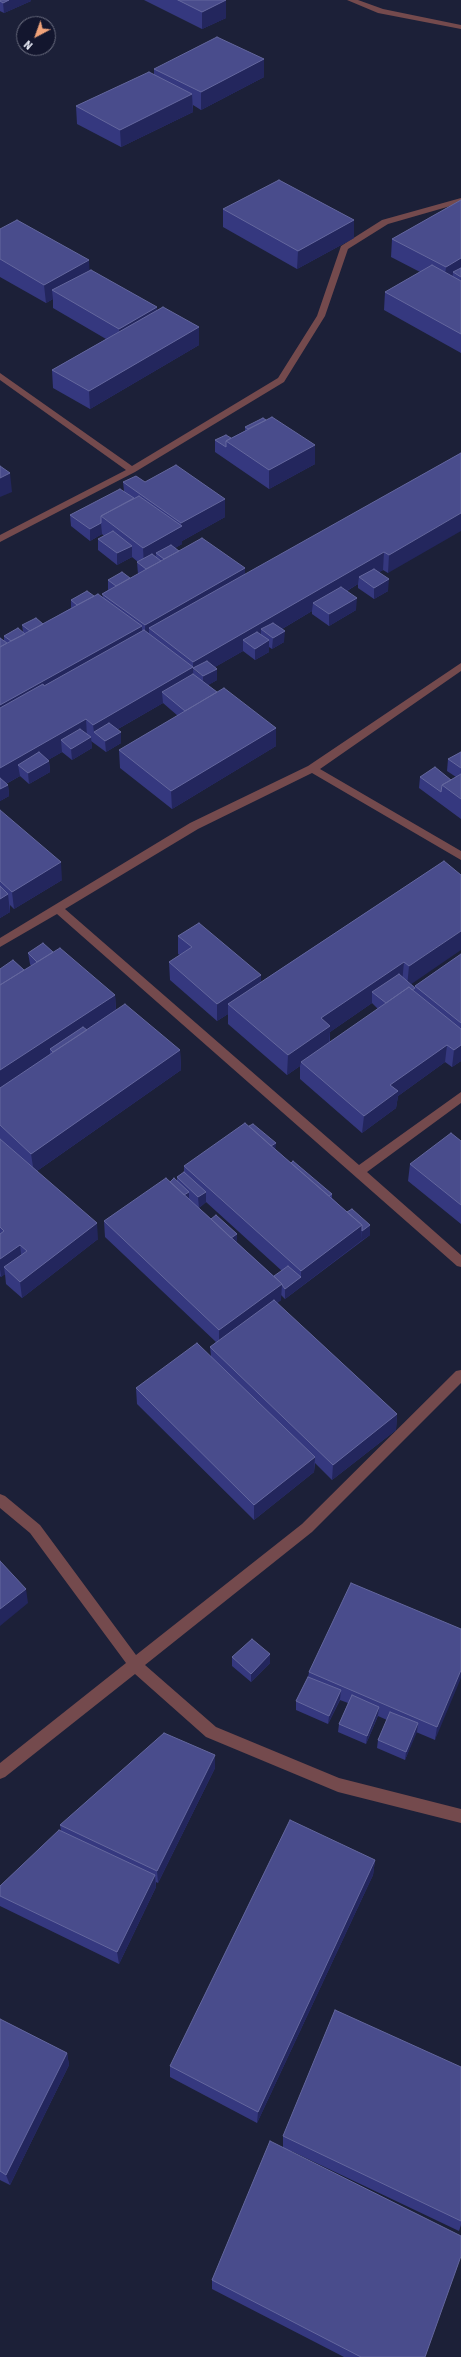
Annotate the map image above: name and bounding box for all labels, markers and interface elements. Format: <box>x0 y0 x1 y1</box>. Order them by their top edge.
north arrow <box>16 16 56 56</box>
text: N <box>21 37 36 53</box>

